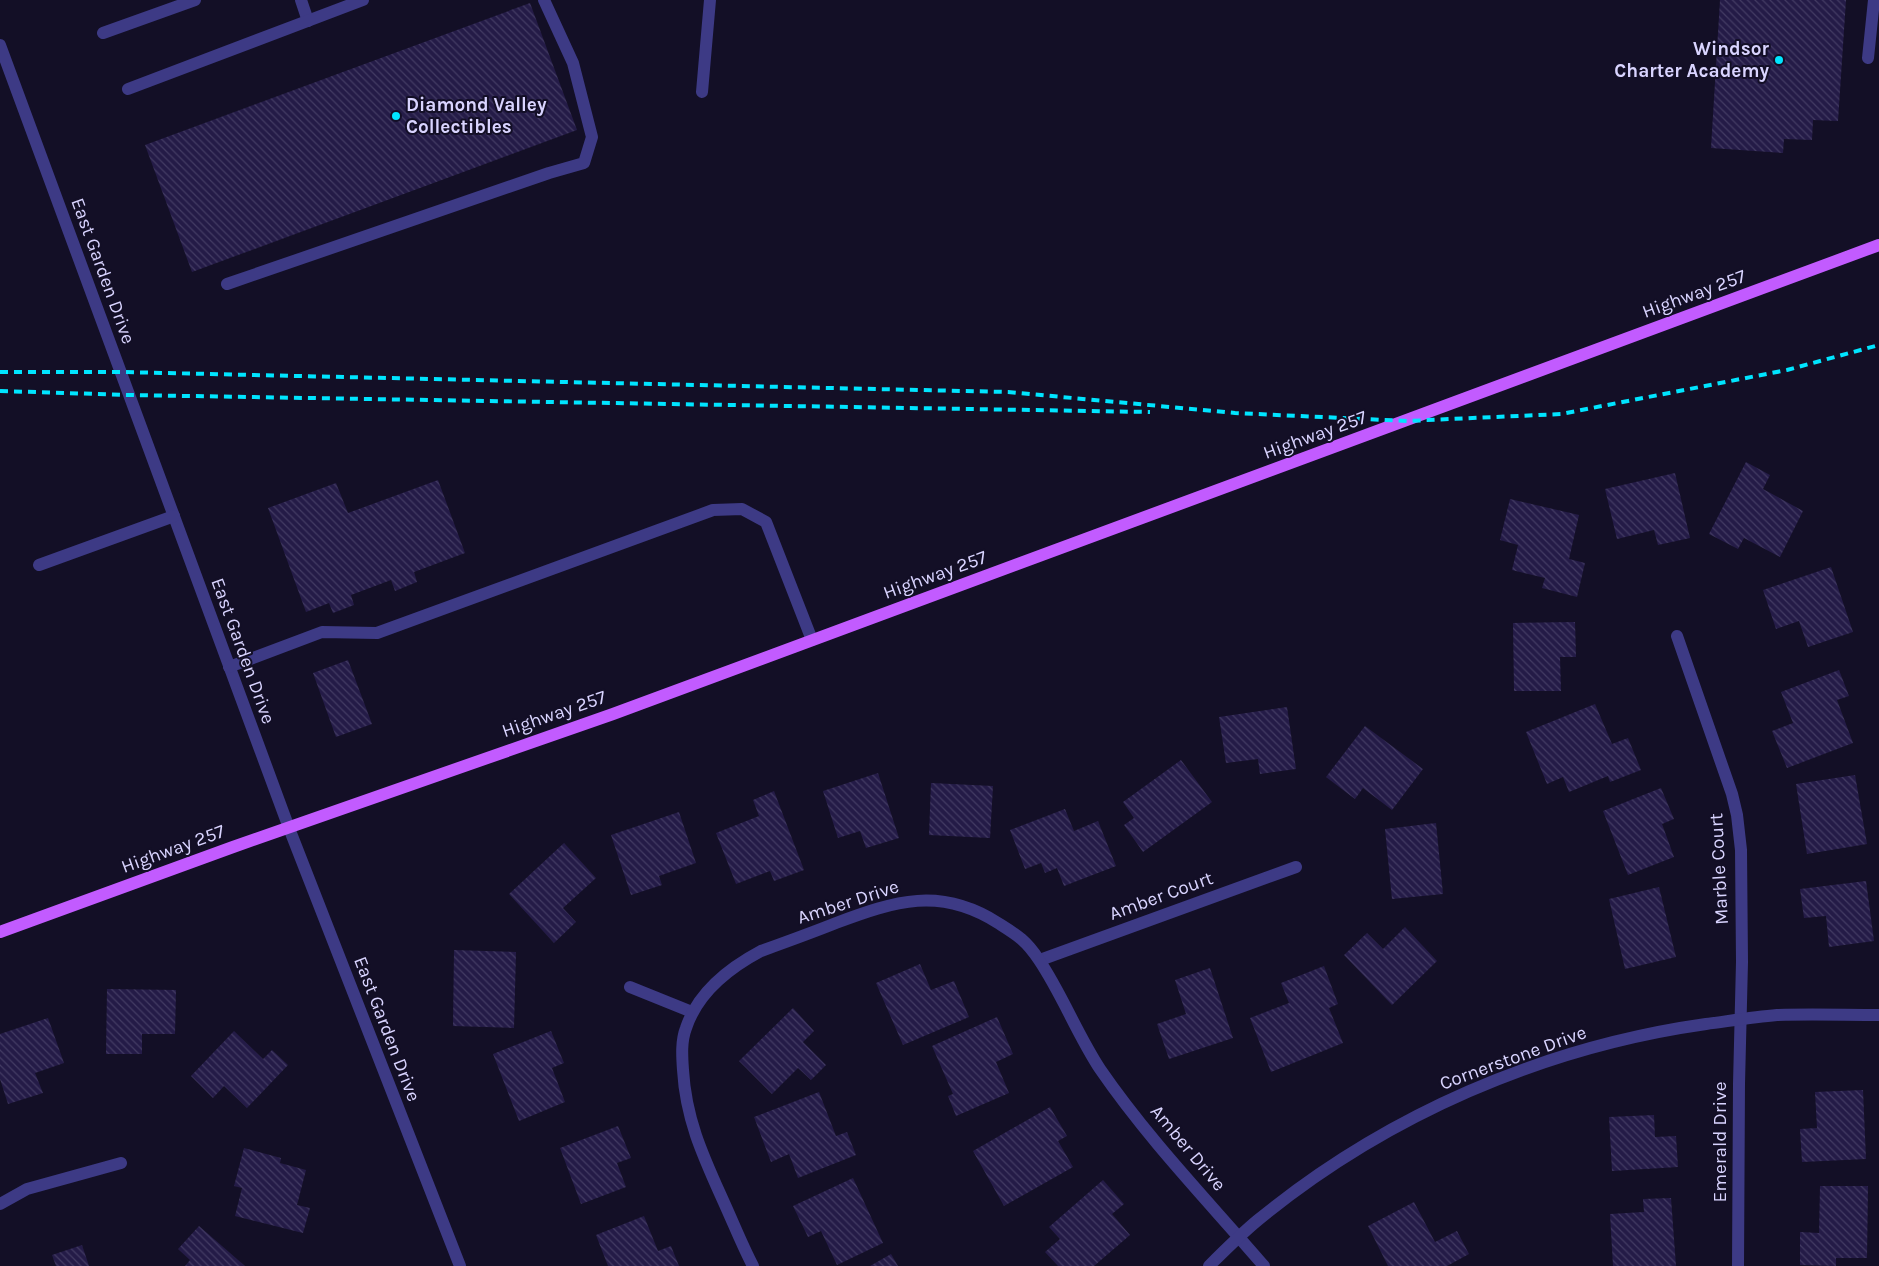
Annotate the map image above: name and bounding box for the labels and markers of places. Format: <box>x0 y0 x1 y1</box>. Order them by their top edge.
place label: Windsor Charter Academy <box>1614 38 1770 82</box>
marker: Windsor Charter Academy <box>1773 54 1785 66</box>
place label: Diamond Valley Collectibles <box>406 94 547 138</box>
marker: Diamond Valley Collectibles <box>390 110 402 122</box>

